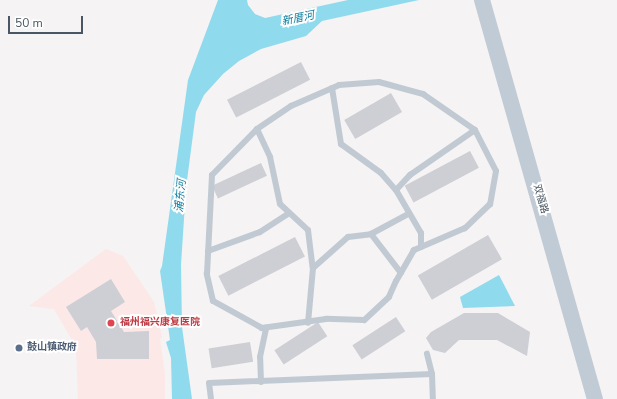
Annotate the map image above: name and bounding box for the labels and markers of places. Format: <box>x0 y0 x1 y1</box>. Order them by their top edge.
marker: 福州福兴康复医院 <box>105 317 117 329</box>
place label: 福州福兴康复医院 <box>120 317 200 329</box>
place label: 鼓山镇政府 <box>27 342 77 354</box>
marker: 鼓山镇政府 <box>14 343 24 353</box>

